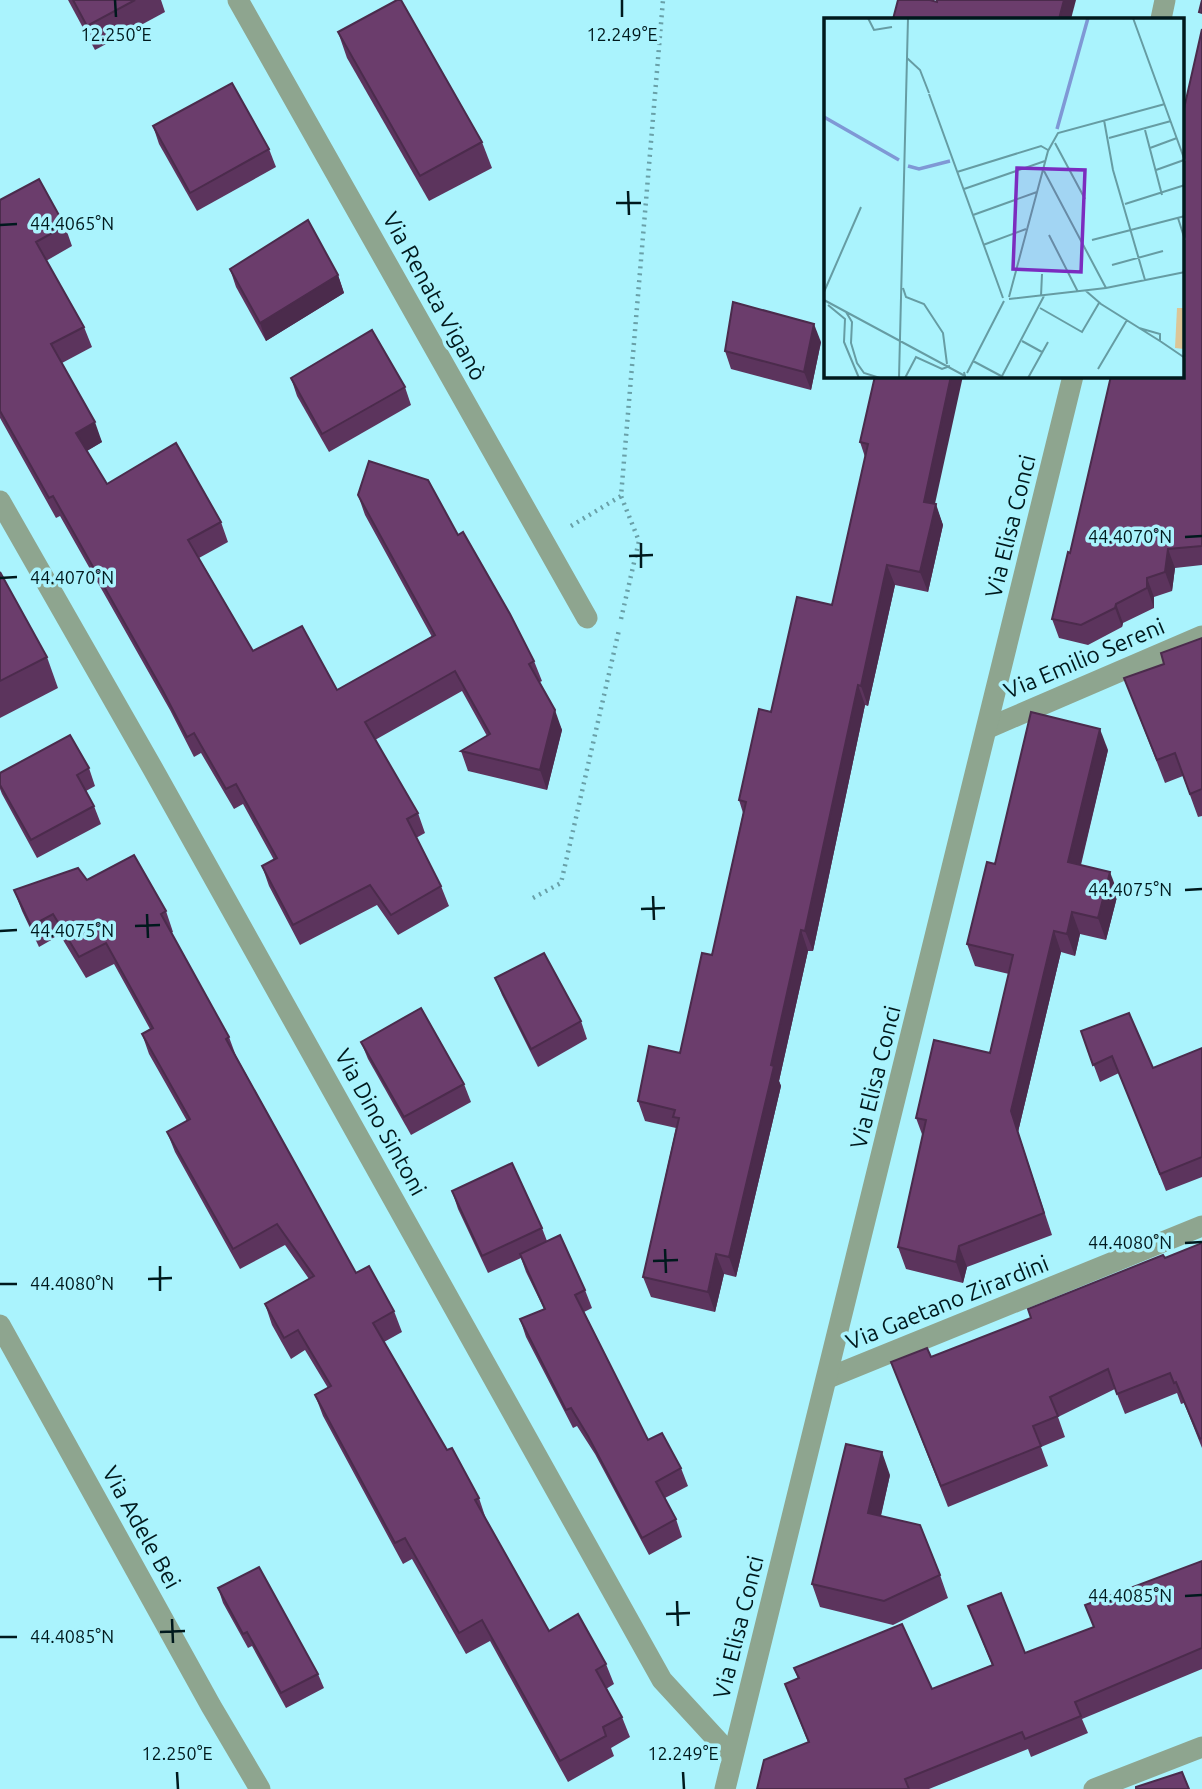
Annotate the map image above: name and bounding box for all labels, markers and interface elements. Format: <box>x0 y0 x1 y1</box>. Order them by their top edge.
inset map <box>824 18 1184 378</box>
text: 12.250°E <box>80 24 152 44</box>
text: 12.249°E <box>586 24 658 44</box>
street label: Via Renata Viganò <box>378 207 492 385</box>
text: 44.4065°N <box>30 213 114 233</box>
street label: Via Elisa Conci <box>980 452 1040 600</box>
text: 44.4070°N <box>1088 526 1172 546</box>
text: 44.4070°N <box>30 567 114 587</box>
street label: Via Emilio Sereni <box>1000 613 1168 703</box>
text: 44.4075°N <box>1088 879 1172 899</box>
text: 44.4075°N <box>30 920 114 940</box>
street label: Via Elisa Conci <box>845 1003 905 1151</box>
street label: Via Dino Sintoni <box>330 1044 432 1200</box>
text: 44.4080°N <box>1088 1232 1172 1252</box>
street label: Via Gaetano Zirardini <box>842 1250 1052 1354</box>
text: 44.4080°N <box>30 1273 114 1293</box>
street label: Via Adele Bei <box>98 1461 186 1593</box>
street label: Via Elisa Conci <box>708 1553 768 1701</box>
text: 44.4085°N <box>1088 1585 1172 1605</box>
text: 44.4085°N <box>30 1626 114 1646</box>
text: 12.250°E <box>141 1743 213 1763</box>
text: 12.249°E <box>647 1743 719 1763</box>

